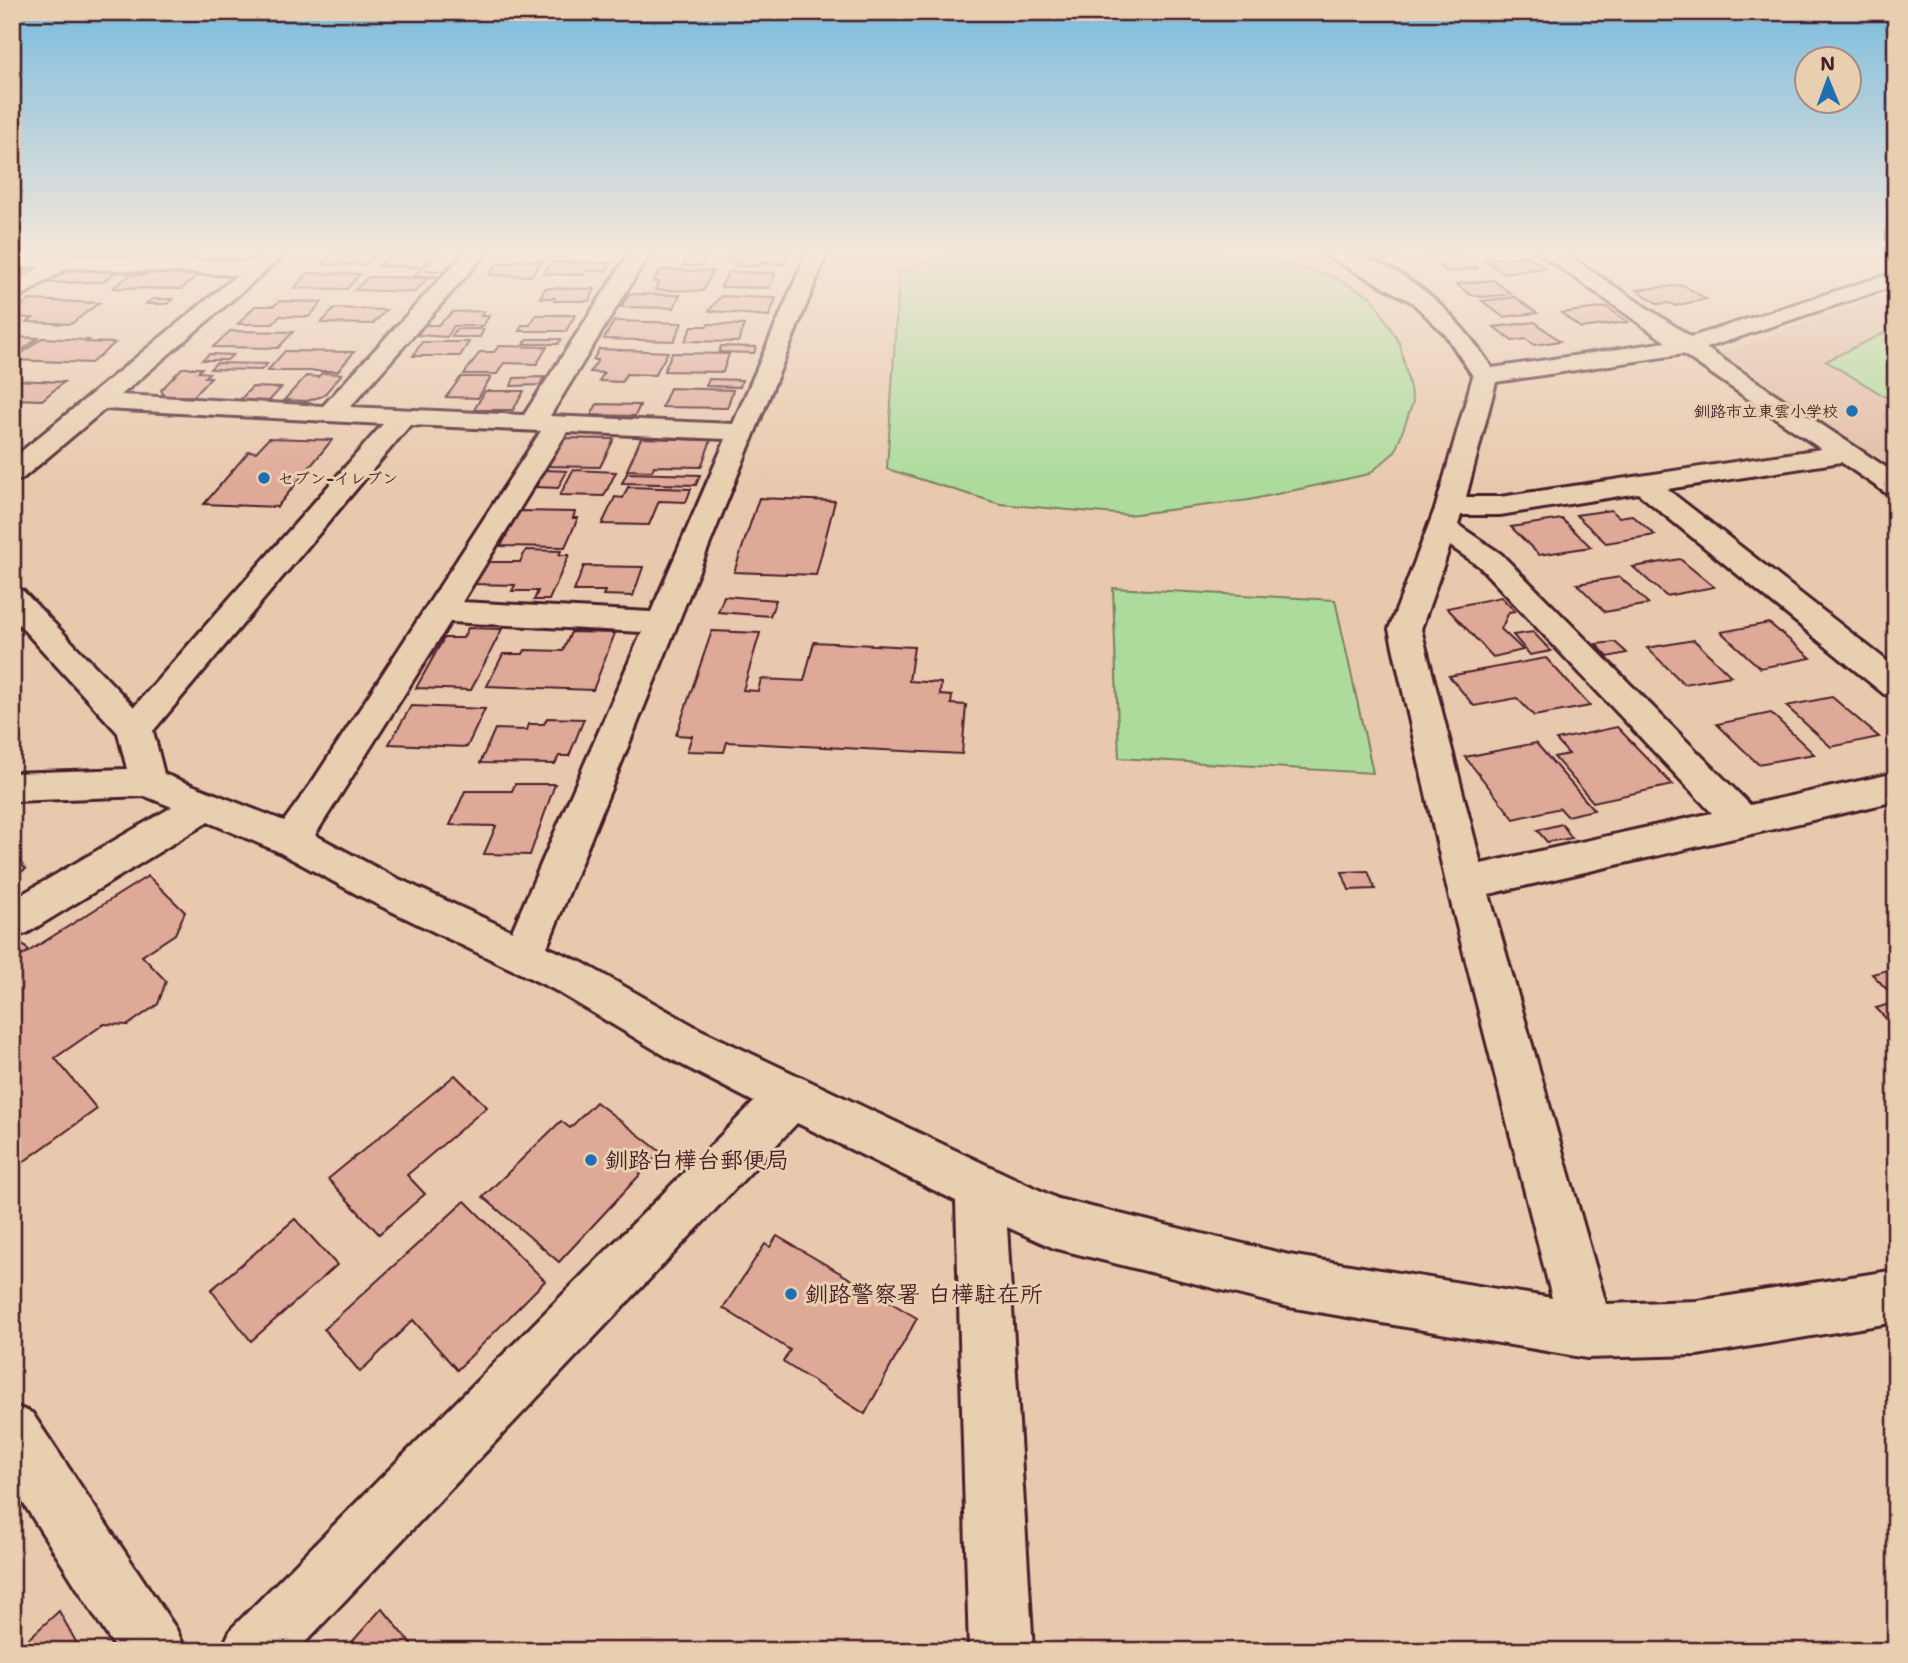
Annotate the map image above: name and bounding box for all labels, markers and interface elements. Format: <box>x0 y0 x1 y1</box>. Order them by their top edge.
north arrow <box>1792 46 1862 116</box>
text: N <box>1820 51 1835 76</box>
place label: 釧路市立東雲小学校 <box>1694 401 1838 422</box>
marker: 釧路市立東雲小学校 <box>1844 403 1860 419</box>
place label: セブン-イレブン <box>278 468 398 489</box>
marker: セブン-イレブン <box>256 470 272 486</box>
place label: 釧路白樺台郵便局 <box>605 1145 789 1175</box>
marker: 釧路白樺台郵便局 <box>583 1152 599 1168</box>
place label: 釧路警察署 白樺駐在所 <box>805 1279 1043 1309</box>
marker: 釧路警察署 白樺駐在所 <box>783 1286 799 1302</box>

